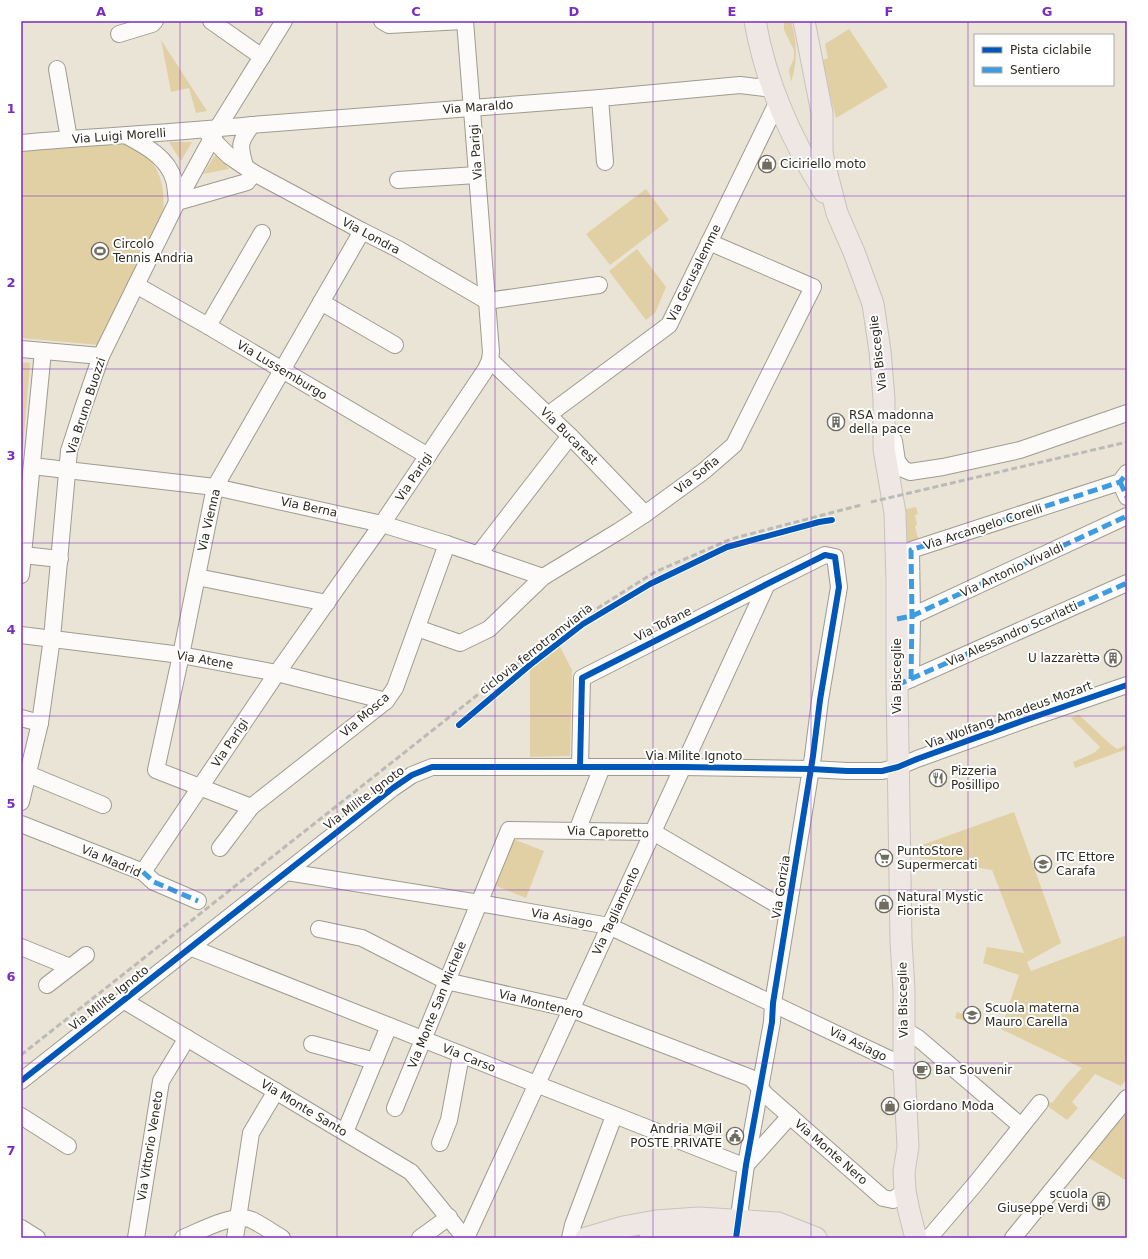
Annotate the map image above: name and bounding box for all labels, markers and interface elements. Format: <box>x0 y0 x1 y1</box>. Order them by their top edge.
text: A <box>96 4 106 19</box>
text: B <box>254 4 264 19</box>
text: C <box>411 4 421 19</box>
text: D <box>569 4 580 19</box>
text: E <box>728 4 736 19</box>
text: F <box>885 4 893 19</box>
text: G <box>1042 4 1052 19</box>
legend <box>974 34 1114 86</box>
text: Pista ciclabile <box>1010 43 1091 57</box>
text: Sentiero <box>1010 63 1060 77</box>
street label: Via Maraldo <box>442 98 514 116</box>
text: 1 <box>6 101 16 116</box>
street label: Via Parigi <box>467 124 485 180</box>
street label: Via Luigi Morelli <box>71 126 167 146</box>
shop icon: Ciciriello moto <box>757 154 777 174</box>
place label: Ciciriello moto <box>780 157 866 171</box>
street label: Via Londra <box>340 215 402 257</box>
street label: Via Gerusalemme <box>664 222 724 324</box>
place label: Circolo Tennis Andria <box>112 237 193 265</box>
sports icon: Circolo Tennis Andria <box>90 241 110 261</box>
text: 2 <box>6 275 16 290</box>
street label: Via Bisceglie <box>866 314 890 392</box>
street label: Via Lussemburgo <box>234 337 330 403</box>
street label: Via Bruno Buozzi <box>64 356 108 456</box>
street label: Via Bucarest <box>537 404 601 468</box>
place label: RSA madonna della pace <box>849 408 934 436</box>
building icon: RSA madonna della pace <box>826 412 846 432</box>
text: 3 <box>6 448 16 463</box>
street label: Via Parigi <box>393 450 435 504</box>
street label: Via Sofia <box>672 453 722 497</box>
street label: Via Vienna <box>195 487 223 553</box>
street label: Via Berna <box>279 494 339 520</box>
street label: Via Arcangelo Corelli <box>922 501 1044 553</box>
street label: Via Antonio Vivaldi <box>958 540 1066 600</box>
street label: Via Alessandro Scarlatti <box>944 599 1080 669</box>
street label: ciclovia ferrotramviaria <box>477 601 595 697</box>
street label: Via Tofane <box>632 604 694 644</box>
text: 4 <box>6 622 16 637</box>
street label: Via Bisceglie <box>890 638 904 714</box>
street label: Via Atene <box>175 648 235 672</box>
building icon: U lazzarèttә <box>1103 648 1123 668</box>
place label: U lazzarèttә <box>1028 651 1100 665</box>
street label: Via Wolfang Amadeus Mozart <box>924 678 1094 752</box>
street label: Via Mosca <box>338 690 392 740</box>
street label: Via Parigi <box>209 716 251 770</box>
street label: Via Milite Ignoto <box>646 749 742 763</box>
street label: Via Milite Ignoto <box>321 763 407 833</box>
place label: Pizzeria Posillipo <box>951 764 1000 792</box>
restaurant icon: Pizzeria Posillipo <box>928 768 948 788</box>
text: 5 <box>6 796 16 811</box>
street label: Via Caporetto <box>567 824 649 840</box>
street label: Via Madrid <box>79 842 143 880</box>
place label: PuntoStore Supermercati <box>897 844 978 872</box>
supermarket icon: PuntoStore Supermercati <box>874 848 894 868</box>
place label: ITC Ettore Carafa <box>1056 850 1115 878</box>
street label: Via Gorizia <box>769 854 793 920</box>
school or university icon: ITC Ettore Carafa <box>1033 854 1053 874</box>
street label: Via Tagliamento <box>589 865 643 957</box>
place label: Natural Mystic Fiorista <box>897 890 983 918</box>
shop icon: Natural Mystic Fiorista <box>874 894 894 914</box>
street label: Via Asiago <box>530 906 594 930</box>
street label: Via Monte San Michele <box>405 939 469 1071</box>
street label: Via Bisceglie <box>895 962 911 1038</box>
street label: Via Milite Ignoto <box>67 963 151 1033</box>
text: 6 <box>6 969 16 984</box>
street label: Via Montenero <box>497 987 585 1021</box>
place label: Scuola materna Mauro Carella <box>985 1001 1079 1029</box>
school or university icon: Scuola materna Mauro Carella <box>962 1005 982 1025</box>
street label: Via Asiago <box>827 1024 889 1064</box>
street label: Via Carso <box>440 1041 498 1075</box>
cafe icon: Bar Souvenir <box>912 1060 932 1080</box>
place label: Bar Souvenir <box>935 1063 1012 1077</box>
street label: Via Monte Santo <box>258 1077 350 1139</box>
street label: Via Vittorio Veneto <box>134 1090 166 1202</box>
shop icon: Giordano Moda <box>880 1096 900 1116</box>
place label: Giordano Moda <box>903 1099 994 1113</box>
street label: Via Monte Nero <box>792 1117 870 1187</box>
place label: Andria M@il POSTE PRIVATE <box>630 1122 722 1150</box>
public building icon: Andria M@il POSTE PRIVATE <box>725 1126 745 1146</box>
text: 7 <box>6 1143 16 1158</box>
place label: scuola Giuseppe Verdi <box>997 1187 1088 1215</box>
building icon: scuola Giuseppe Verdi <box>1091 1191 1111 1211</box>

